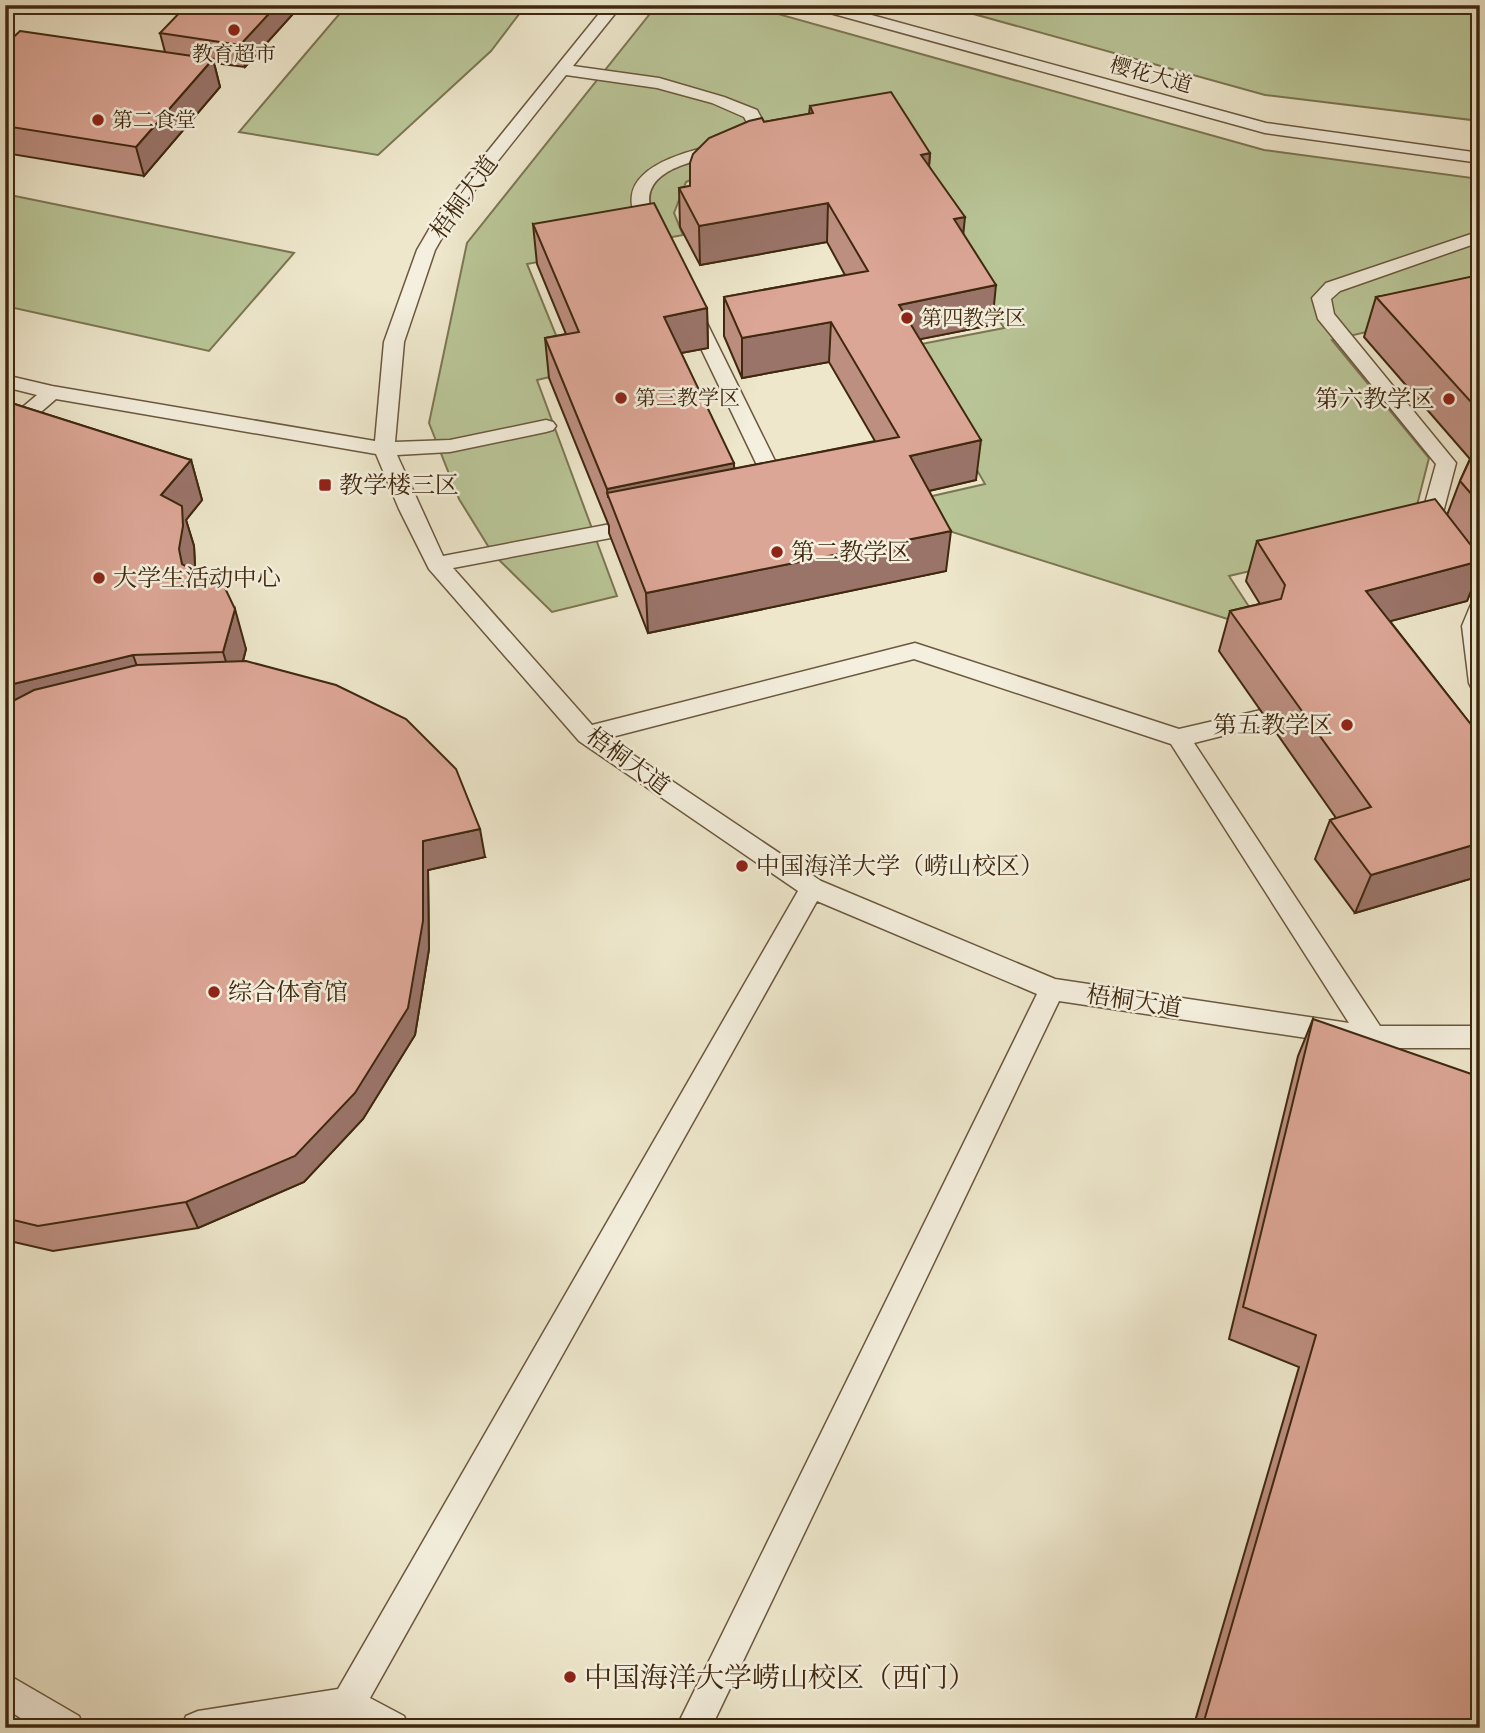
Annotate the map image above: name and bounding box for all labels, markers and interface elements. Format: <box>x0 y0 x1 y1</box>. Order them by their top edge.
marker: 教育超市 <box>226 22 242 38</box>
place label: 教育超市 <box>192 42 276 68</box>
street label: 樱花大道 <box>1107 53 1195 99</box>
place label: 第二食堂 <box>112 108 196 134</box>
marker: 第二食堂 <box>90 112 106 128</box>
street label: 梧桐大道 <box>424 150 505 245</box>
place label: 第四教学区 <box>921 306 1026 332</box>
marker: 第四教学区 <box>899 310 915 326</box>
place label: 第六教学区 <box>1315 385 1435 415</box>
place label: 第三教学区 <box>635 386 740 412</box>
marker: 第三教学区 <box>613 390 629 406</box>
marker: 第六教学区 <box>1441 391 1457 407</box>
place label: 教学楼三区 <box>339 471 459 501</box>
marker: 教学楼三区 <box>317 477 333 493</box>
place label: 第二教学区 <box>791 538 911 568</box>
marker: 第二教学区 <box>769 544 785 560</box>
place label: 大学生活动中心 <box>113 564 281 594</box>
marker: 大学生活动中心 <box>91 570 107 586</box>
place label: 第五教学区 <box>1213 711 1333 741</box>
marker: 第五教学区 <box>1339 717 1355 733</box>
street label: 梧桐大道 <box>580 721 675 802</box>
place label: 中国海洋大学（崂山校区） <box>756 852 1044 882</box>
marker: 中国海洋大学（崂山校区） <box>734 858 750 874</box>
place label: 综合体育馆 <box>228 978 348 1008</box>
street label: 梧桐大道 <box>1084 980 1184 1024</box>
marker: 综合体育馆 <box>206 984 222 1000</box>
place label: 中国海洋大学崂山校区（西门） <box>584 1661 976 1696</box>
marker: 中国海洋大学崂山校区（西门） <box>562 1669 578 1685</box>

